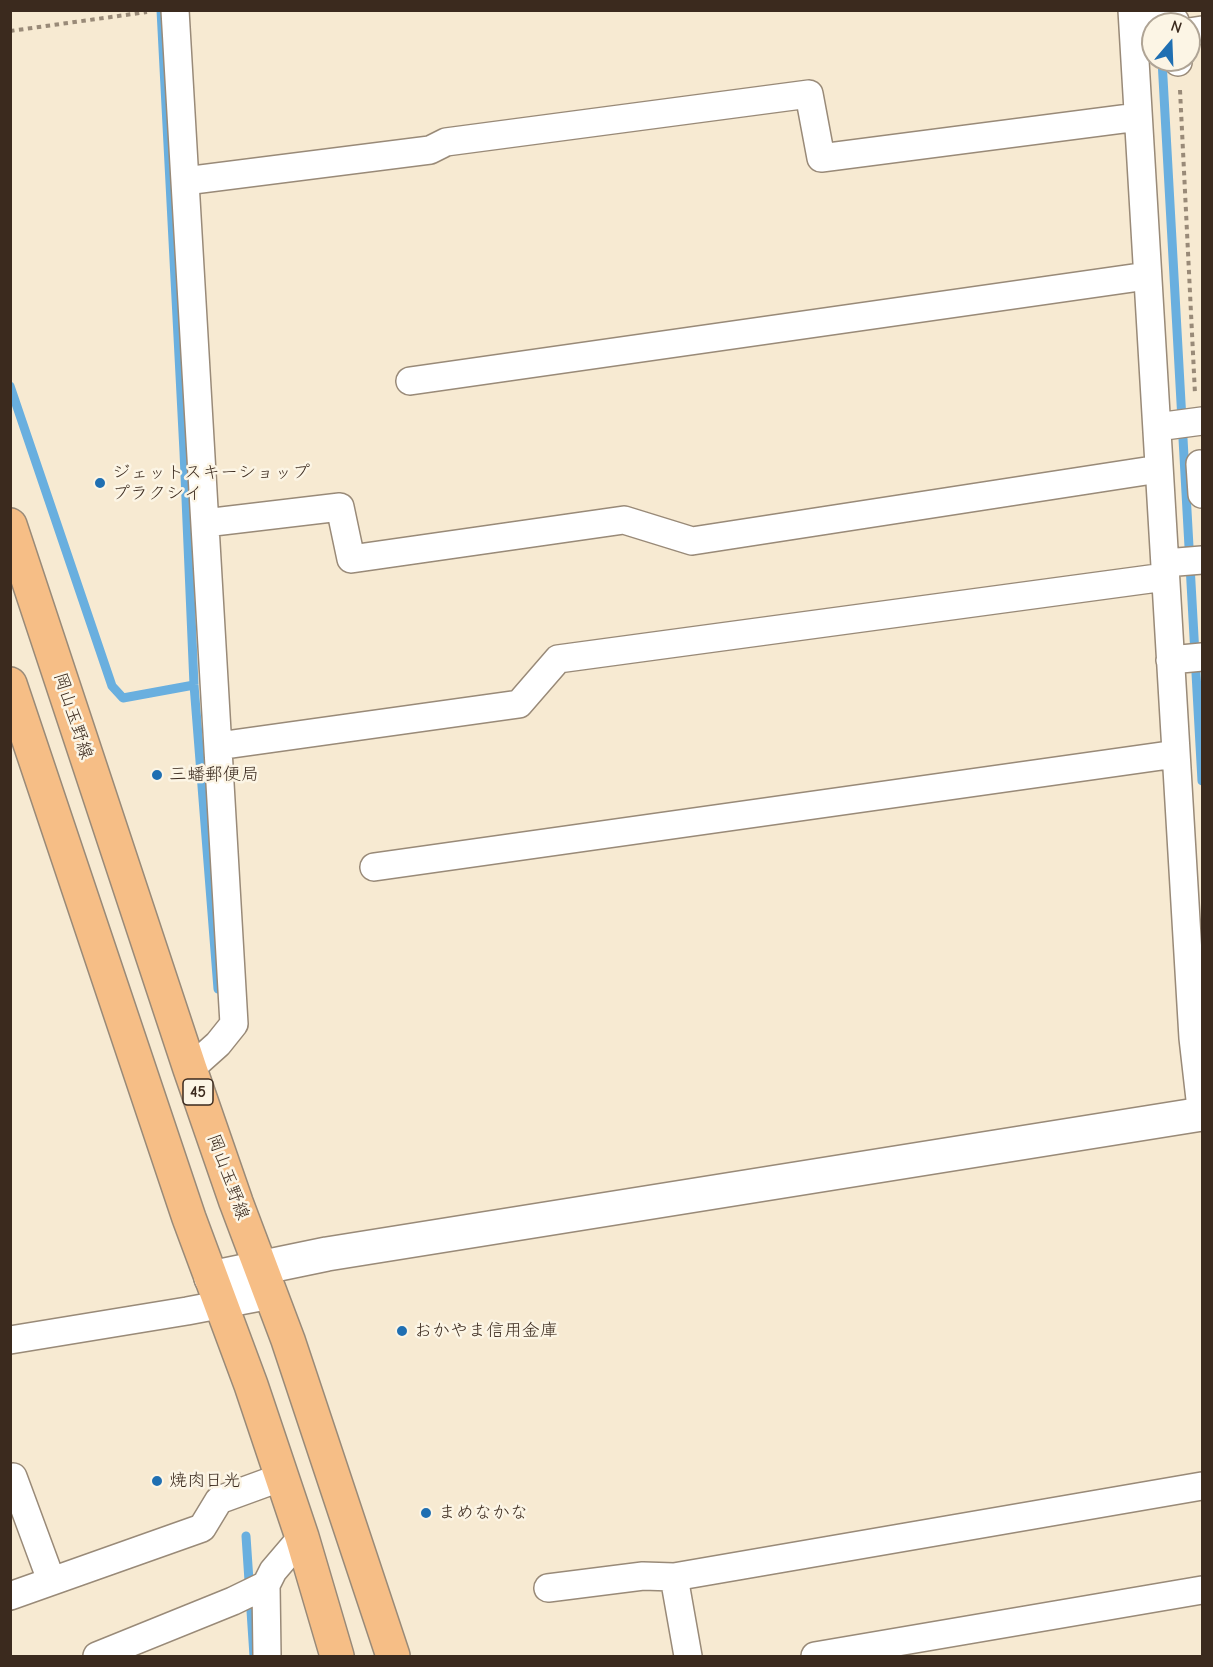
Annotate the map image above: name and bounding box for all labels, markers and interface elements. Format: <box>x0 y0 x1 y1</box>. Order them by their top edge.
north arrow <box>1141 12 1201 72</box>
text: N <box>1168 17 1184 37</box>
place label: ジェットスキーショップ プラクシイ <box>112 462 310 504</box>
marker: ジェットスキーショップ プラクシイ <box>93 476 107 490</box>
street label: 岡山玉野線 <box>49 670 97 762</box>
place label: 三蟠郵便局 <box>169 764 259 786</box>
marker: 三蟠郵便局 <box>150 768 164 782</box>
road number: 45 <box>183 1079 213 1105</box>
street label: 岡山玉野線 <box>202 1131 254 1223</box>
place label: おかやま信用金庫 <box>414 1320 558 1342</box>
marker: おかやま信用金庫 <box>395 1324 409 1338</box>
place label: 焼肉日光 <box>169 1470 241 1492</box>
marker: 焼肉日光 <box>150 1474 164 1488</box>
place label: まめなかな <box>438 1502 528 1524</box>
marker: まめなかな <box>419 1506 433 1520</box>

